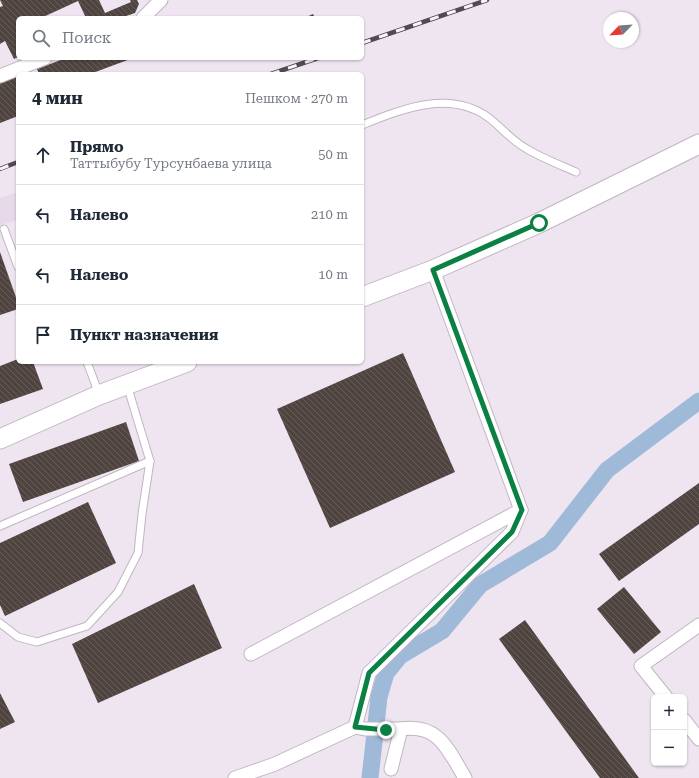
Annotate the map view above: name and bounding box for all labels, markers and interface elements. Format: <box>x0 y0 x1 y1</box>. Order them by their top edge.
north arrow <box>603 12 639 48</box>
search box <box>16 16 364 60</box>
icon: search <box>30 27 52 49</box>
text: Поиск <box>62 29 111 47</box>
text: 4 мин <box>32 88 83 108</box>
text: Пешком · 270 m <box>245 91 348 106</box>
text: Прямо <box>70 138 124 156</box>
icon: ahead <box>32 144 54 166</box>
text: 50 m <box>318 147 348 162</box>
text: Таттыбубу Турсунбаева улица <box>70 156 272 171</box>
icon: left <box>32 204 54 226</box>
text: Налево <box>70 206 129 224</box>
text: 210 m <box>311 207 348 222</box>
route start <box>530 214 548 232</box>
icon: left <box>32 264 54 286</box>
text: Налево <box>70 266 129 284</box>
text: 10 m <box>318 267 348 282</box>
icon: arrive <box>32 324 54 346</box>
text: Пункт назначения <box>70 326 218 344</box>
map controls <box>651 694 687 766</box>
button: + <box>651 694 687 730</box>
route end <box>377 721 395 739</box>
button: − <box>651 730 687 766</box>

